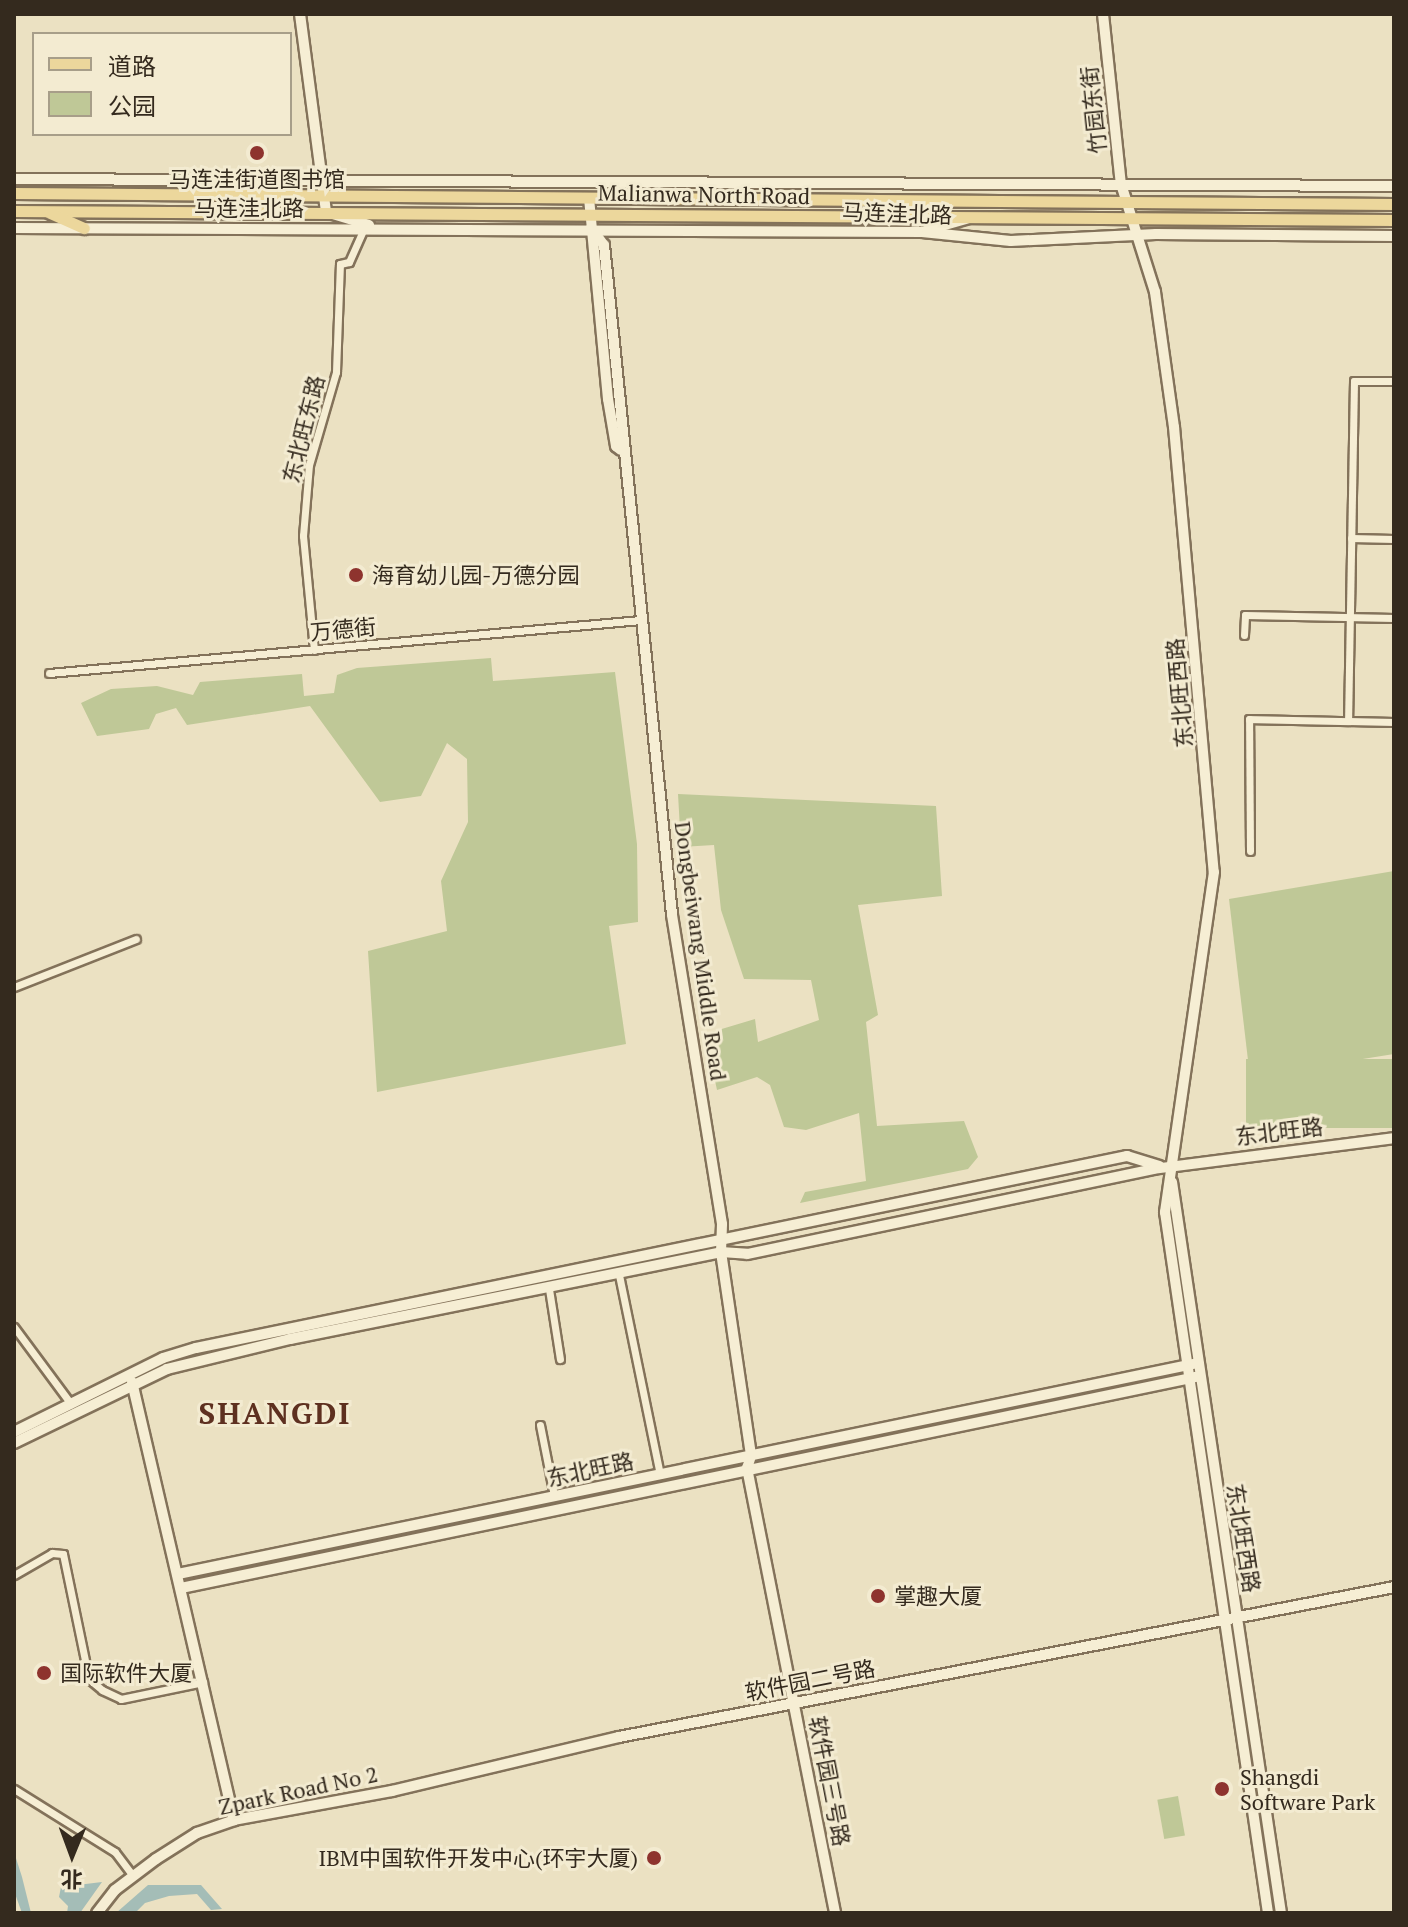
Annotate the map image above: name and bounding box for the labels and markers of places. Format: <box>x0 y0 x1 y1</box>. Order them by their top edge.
marker: 马连洼街道图书馆 <box>248 144 266 162</box>
place label: 马连洼街道图书馆 <box>169 166 345 192</box>
place label: 海育幼儿园-万德分园 <box>372 562 579 588</box>
marker: 海育幼儿园-万德分园 <box>347 566 365 584</box>
place label: 掌趣大厦 <box>894 1583 982 1609</box>
marker: 掌趣大厦 <box>869 1587 887 1605</box>
place label: 国际软件大厦 <box>60 1660 192 1686</box>
marker: 国际软件大厦 <box>35 1664 53 1682</box>
place label: Shangdi Software Park <box>1240 1763 1375 1814</box>
marker: Shangdi Software Park <box>1211 1778 1233 1800</box>
place label: IBM中国软件开发中心(环宇大厦) <box>319 1845 638 1871</box>
marker: IBM中国软件开发中心(环宇大厦) <box>645 1849 663 1867</box>

